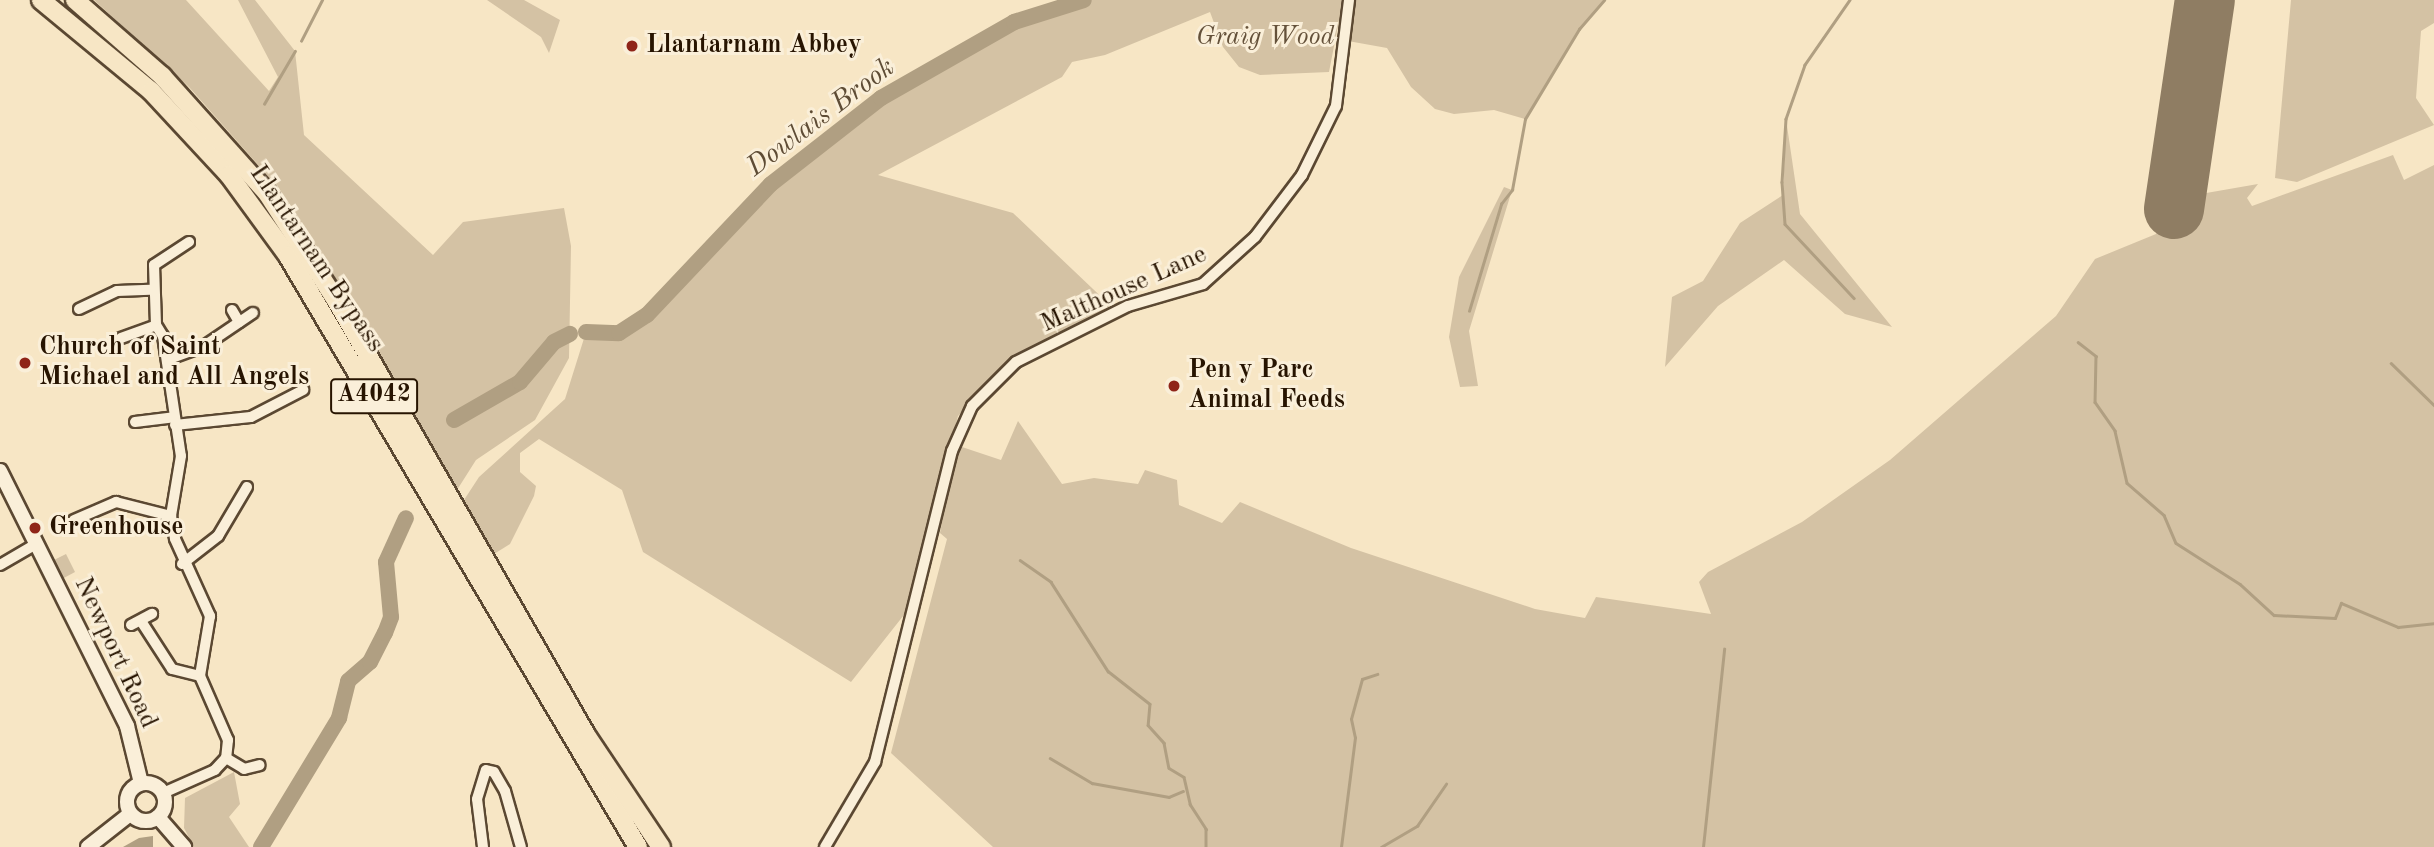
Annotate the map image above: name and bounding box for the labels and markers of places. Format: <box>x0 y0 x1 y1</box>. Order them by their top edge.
place label: Llantarnam Abbey <box>646 30 862 62</box>
marker: Llantarnam Abbey <box>624 38 640 54</box>
place label: Church of Saint Michael and All Angels <box>39 332 309 394</box>
marker: Church of Saint Michael and All Angels <box>17 355 33 371</box>
place label: Pen y Parc Animal Feeds <box>1188 355 1345 416</box>
marker: Pen y Parc Animal Feeds <box>1166 378 1182 394</box>
place label: Greenhouse <box>49 512 183 544</box>
marker: Greenhouse <box>27 520 43 536</box>

